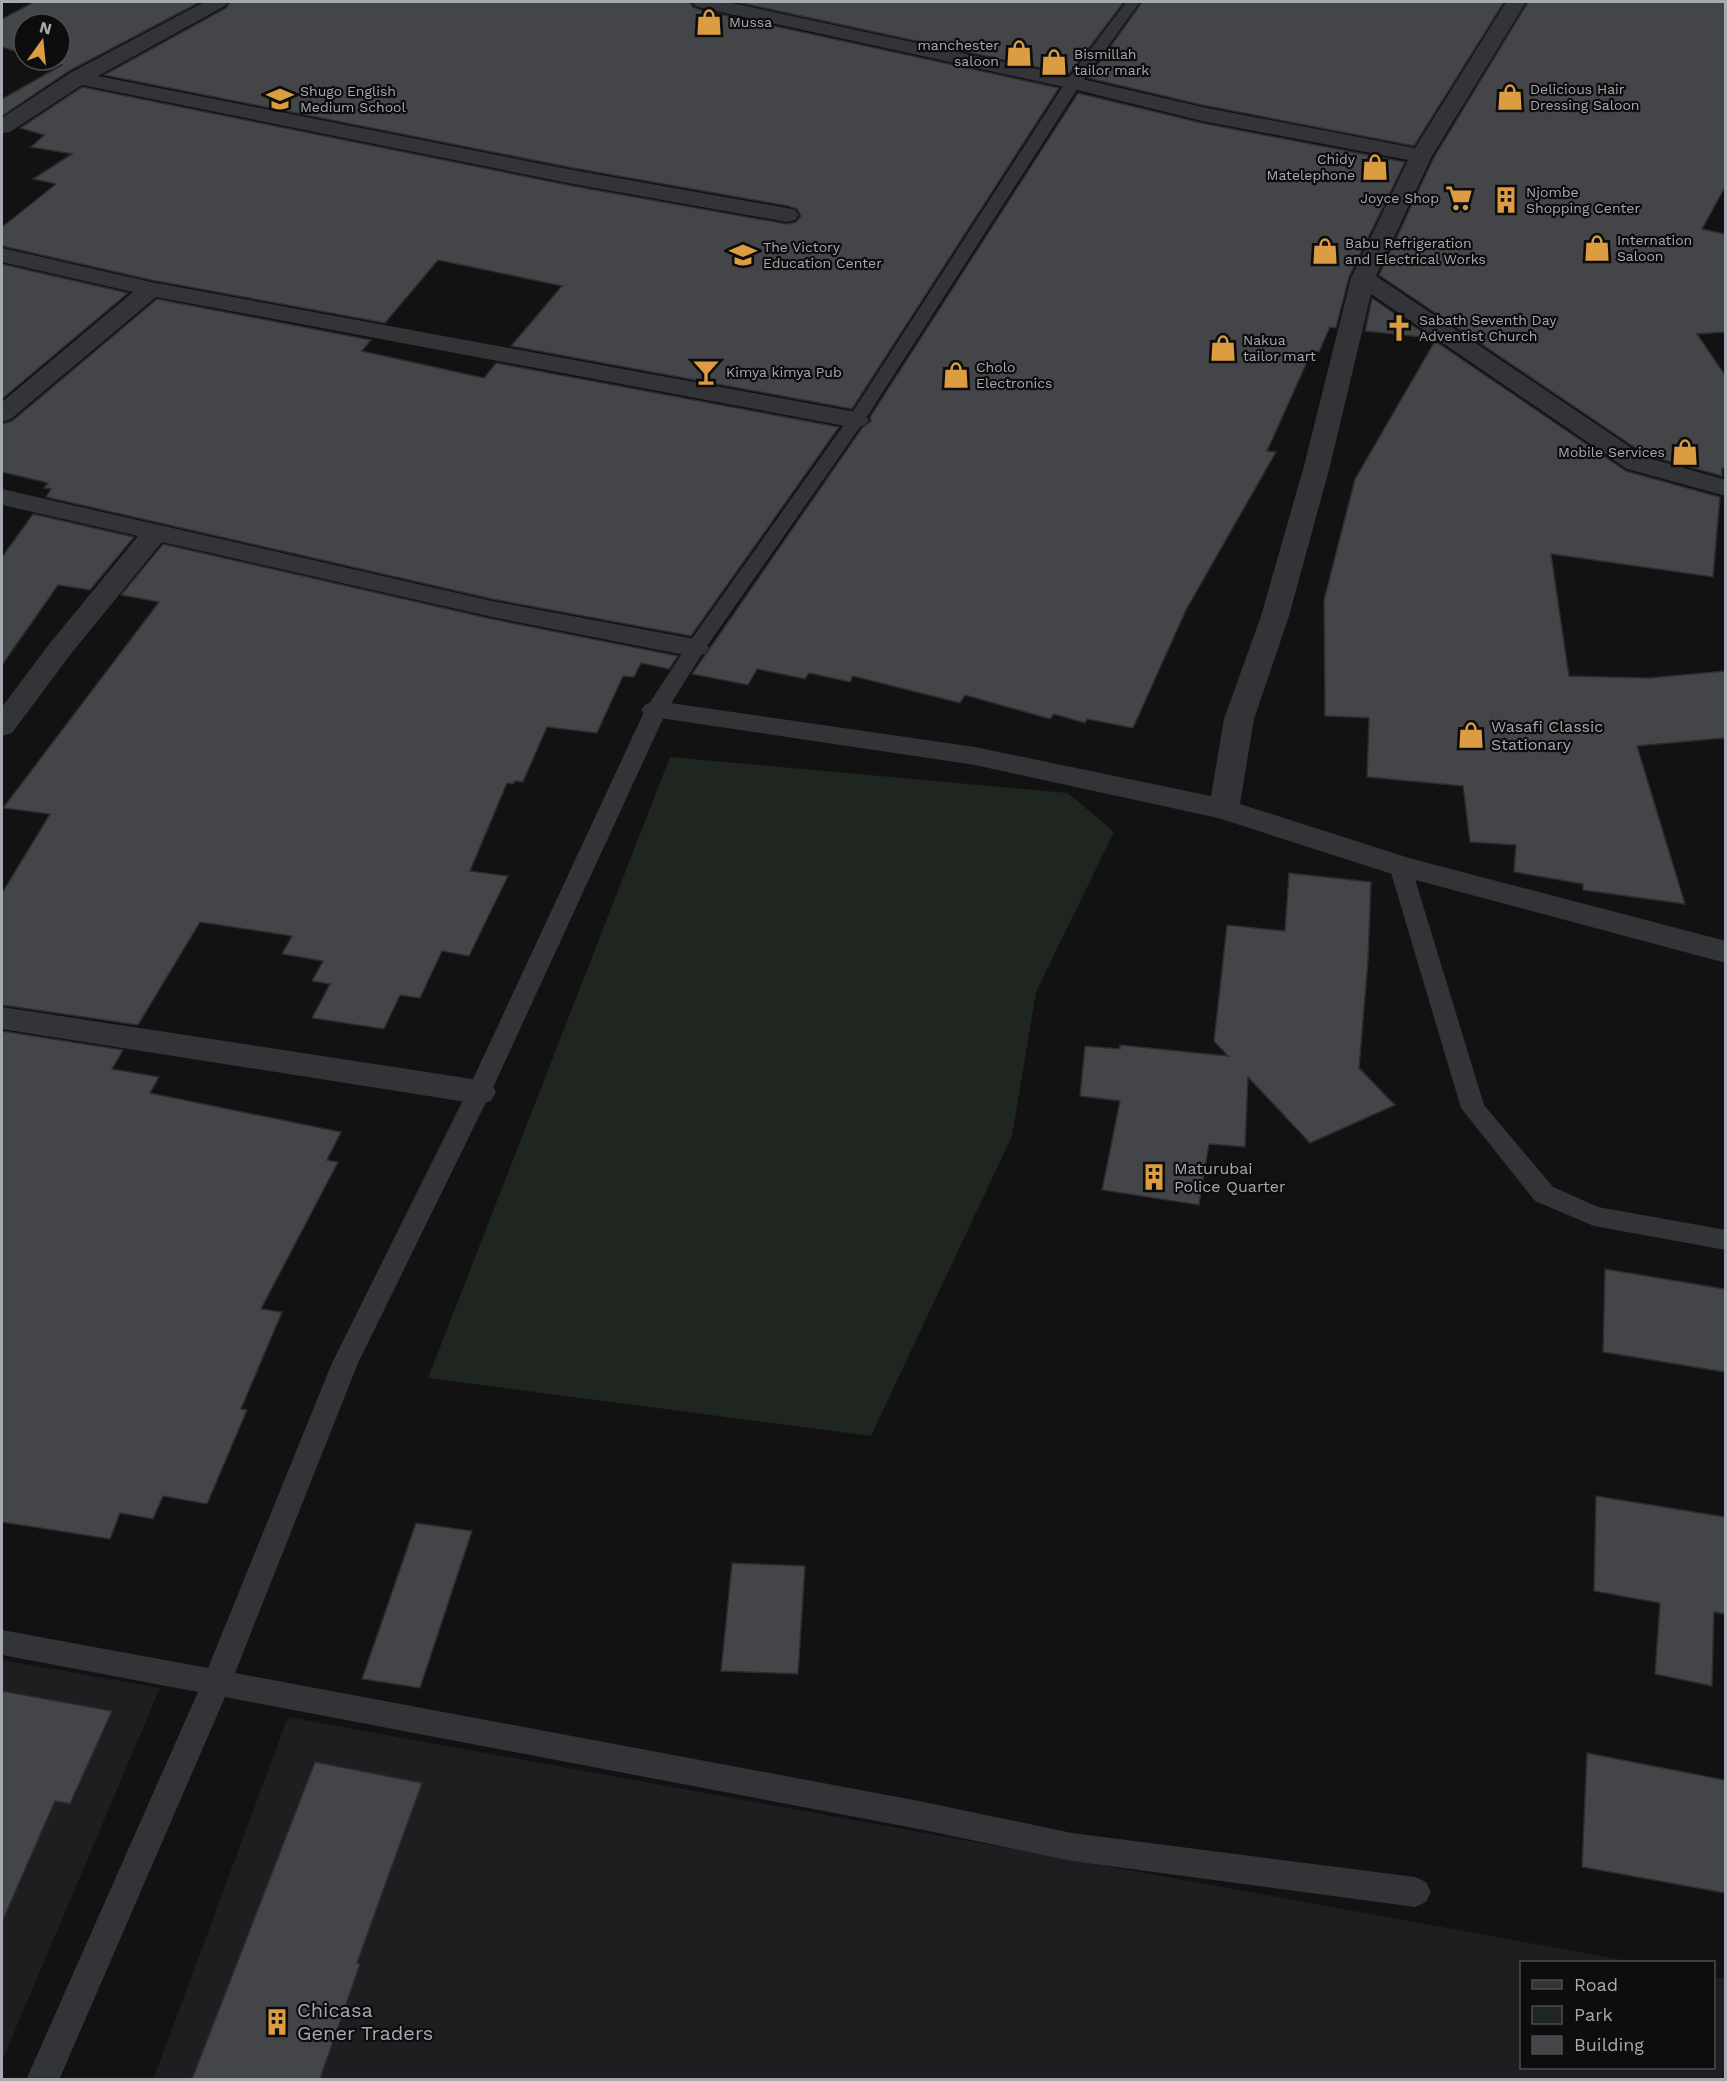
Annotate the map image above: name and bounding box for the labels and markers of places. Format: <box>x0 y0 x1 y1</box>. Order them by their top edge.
shop icon: Mussa <box>694 7 724 37</box>
place label: Mussa <box>729 14 772 30</box>
place label: manchester saloon <box>917 37 999 69</box>
shop icon: manchester saloon <box>1004 38 1034 68</box>
place label: Bismillah tailor mark <box>1074 46 1149 78</box>
shop icon: Bismillah tailor mark <box>1039 47 1069 77</box>
place label: Delicious Hair Dressing Saloon <box>1530 81 1639 113</box>
shop icon: Delicious Hair Dressing Saloon <box>1495 82 1525 112</box>
place label: Shugo English Medium School <box>300 83 406 115</box>
school or university icon: Shugo English Medium School <box>265 84 295 114</box>
place label: Chidy Matelephone <box>1267 151 1356 183</box>
shop icon: Chidy Matelephone <box>1360 152 1390 182</box>
supermarket icon: Joyce Shop <box>1444 183 1474 213</box>
place label: Njombe Shopping Center <box>1526 184 1640 216</box>
building icon: Njombe Shopping Center <box>1491 185 1521 215</box>
place label: Joyce Shop <box>1360 190 1439 206</box>
place label: Internation Saloon <box>1617 232 1692 264</box>
shop icon: Internation Saloon <box>1582 233 1612 263</box>
place label: Babu Refrigeration and Electrical Works <box>1345 235 1486 267</box>
shop icon: Babu Refrigeration and Electrical Works <box>1310 236 1340 266</box>
place label: The Victory Education Center <box>763 239 882 271</box>
school or university icon: The Victory Education Center <box>728 240 758 270</box>
place label: Sabath Seventh Day Adventist Church <box>1419 312 1557 344</box>
church icon: Sabath Seventh Day Adventist Church <box>1384 313 1414 343</box>
place label: Nakua tailor mart <box>1243 332 1316 364</box>
shop icon: Nakua tailor mart <box>1208 333 1238 363</box>
bar icon: Kimya kimya Pub <box>691 357 721 387</box>
place label: Cholo Electronics <box>976 359 1053 391</box>
shop icon: Cholo Electronics <box>941 360 971 390</box>
place label: Kimya kimya Pub <box>726 364 842 380</box>
shop icon: Mobile Services <box>1670 437 1700 467</box>
place label: Mobile Services <box>1558 444 1665 460</box>
place label: Wasafi Classic Stationary <box>1491 717 1603 754</box>
shop icon: Wasafi Classic Stationary <box>1456 720 1486 750</box>
place label: Maturubai Police Quarter <box>1174 1159 1286 1196</box>
building icon: Maturubai Police Quarter <box>1139 1162 1169 1192</box>
place label: Chicasa Gener Traders <box>297 1998 433 2045</box>
building icon: Chicasa Gener Traders <box>262 2007 292 2037</box>

